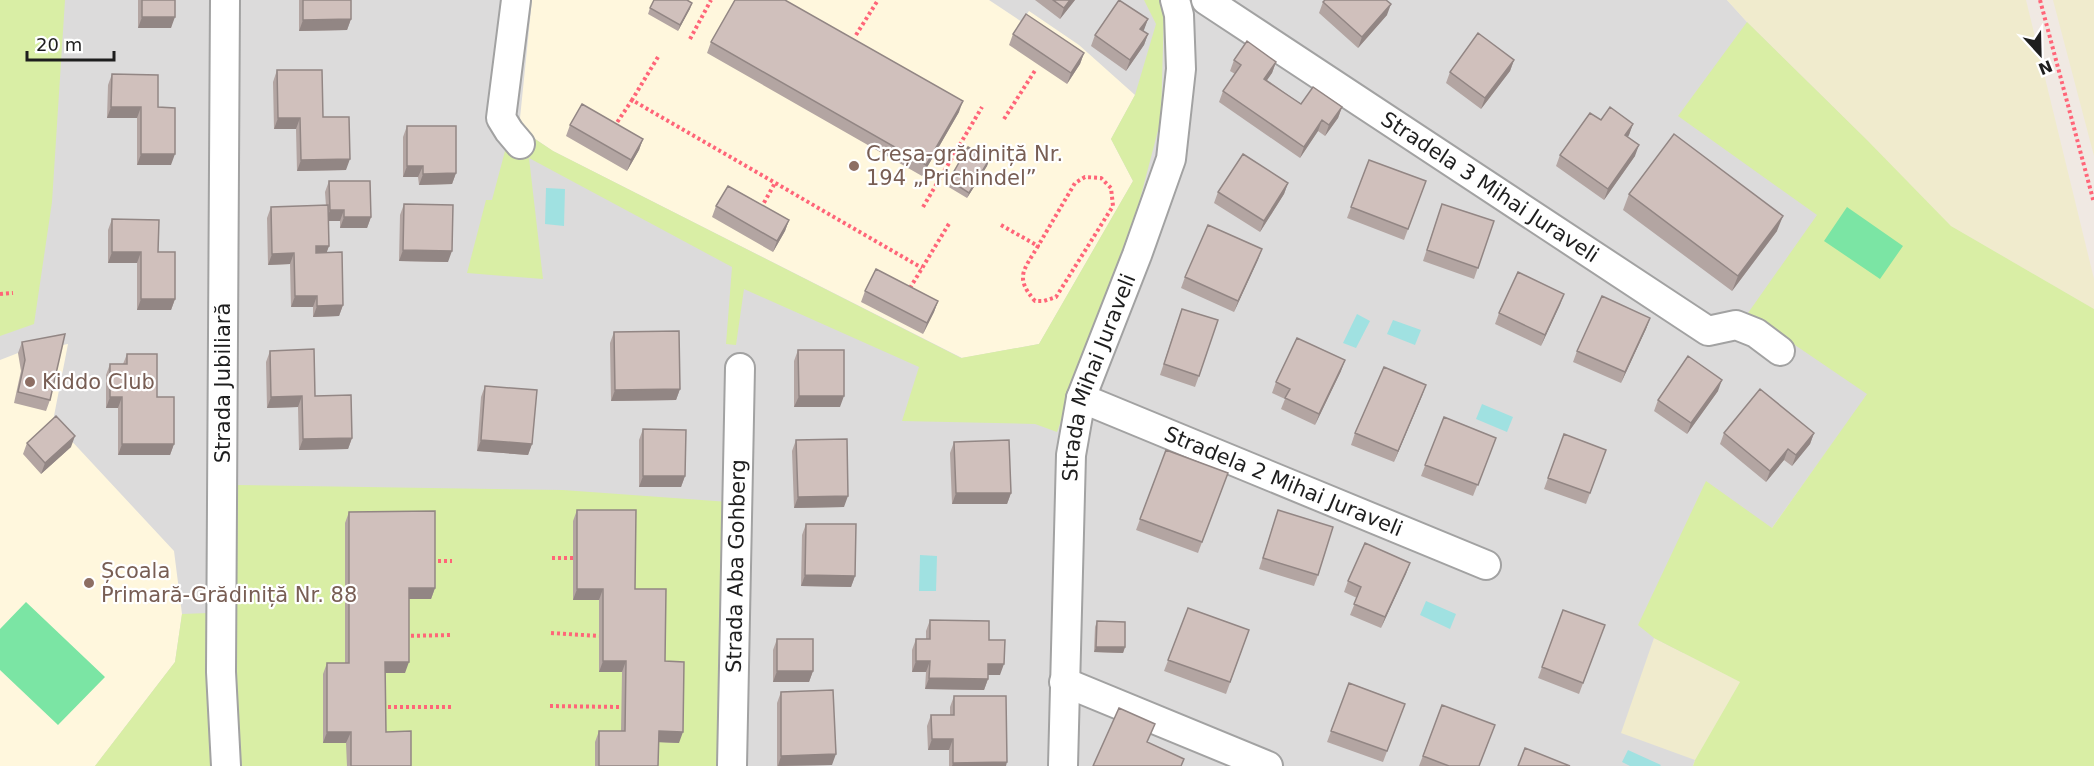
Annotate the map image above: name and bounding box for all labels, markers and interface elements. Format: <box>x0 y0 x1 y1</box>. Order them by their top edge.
scale bar <box>27 24 114 62</box>
north arrow <box>2010 24 2070 84</box>
text: 20 m <box>36 34 82 55</box>
text: N <box>2036 56 2055 79</box>
street label: Stradela 3 Mihai Juraveli <box>1377 107 1603 268</box>
place label: Creșa-grădiniță Nr. 194 „Prichindel” <box>866 142 1063 190</box>
marker: Creșa-grădiniță Nr. 194 „Prichindel” <box>847 159 861 173</box>
street label: Strada Mihai Juraveli <box>1058 270 1140 482</box>
street label: Strada Jubiliară <box>211 303 235 463</box>
place label: Kiddo Club <box>42 370 155 394</box>
marker: Kiddo Club <box>23 375 37 389</box>
street label: Stradela 2 Mihai Juraveli <box>1161 422 1406 541</box>
street label: Strada Aba Gohberg <box>722 459 750 673</box>
place label: Școala Primară-Grădiniță Nr. 88 <box>101 559 357 607</box>
marker: Școala Primară-Grădiniță Nr. 88 <box>82 576 96 590</box>

